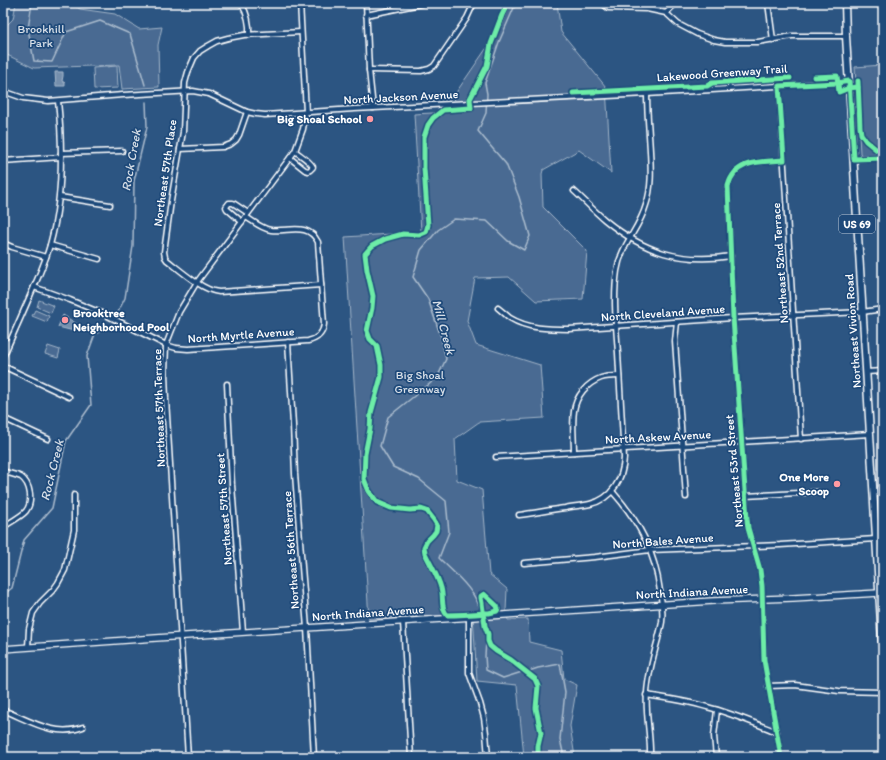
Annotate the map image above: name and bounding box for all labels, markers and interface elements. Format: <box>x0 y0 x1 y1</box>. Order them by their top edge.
park label: Brookhill Park <box>17 22 65 50</box>
street label: Lakewood Greenway Trail <box>656 61 788 85</box>
street label: North Jackson Avenue <box>343 87 459 107</box>
place label: Big Shoal School <box>277 112 363 127</box>
marker: Big Shoal School <box>365 114 375 124</box>
street label: Northeast 57th Place <box>151 118 179 227</box>
water label: Rock Creek <box>118 127 144 192</box>
street label: Northeast 52nd Terrace <box>769 202 791 324</box>
road number: US 69 <box>839 215 875 233</box>
street label: Northeast Vivion Road <box>842 273 864 389</box>
water label: Mill Creek <box>429 298 459 357</box>
street label: North Cleveland Avenue <box>601 302 726 324</box>
place label: Brooktree Neighborhood Pool <box>73 306 170 335</box>
marker: Brooktree Neighborhood Pool <box>60 315 70 325</box>
street label: North Myrtle Avenue <box>187 324 295 346</box>
street label: Northeast 57th Terrace <box>150 349 168 467</box>
park label: Big Shoal Greenway <box>395 368 446 396</box>
street label: Northeast 53rd Street <box>722 414 746 528</box>
street label: North Askew Avenue <box>605 427 712 447</box>
water label: Rock Creek <box>37 436 67 502</box>
street label: Northeast 57th Street <box>213 452 235 565</box>
place label: One More Scoop <box>779 470 829 499</box>
marker: One More Scoop <box>832 479 842 489</box>
street label: Northeast 56th Terrace <box>280 490 302 610</box>
street label: North Bales Avenue <box>612 530 714 552</box>
street label: North Indiana Avenue <box>635 582 749 602</box>
street label: North Indiana Avenue <box>311 602 425 624</box>

